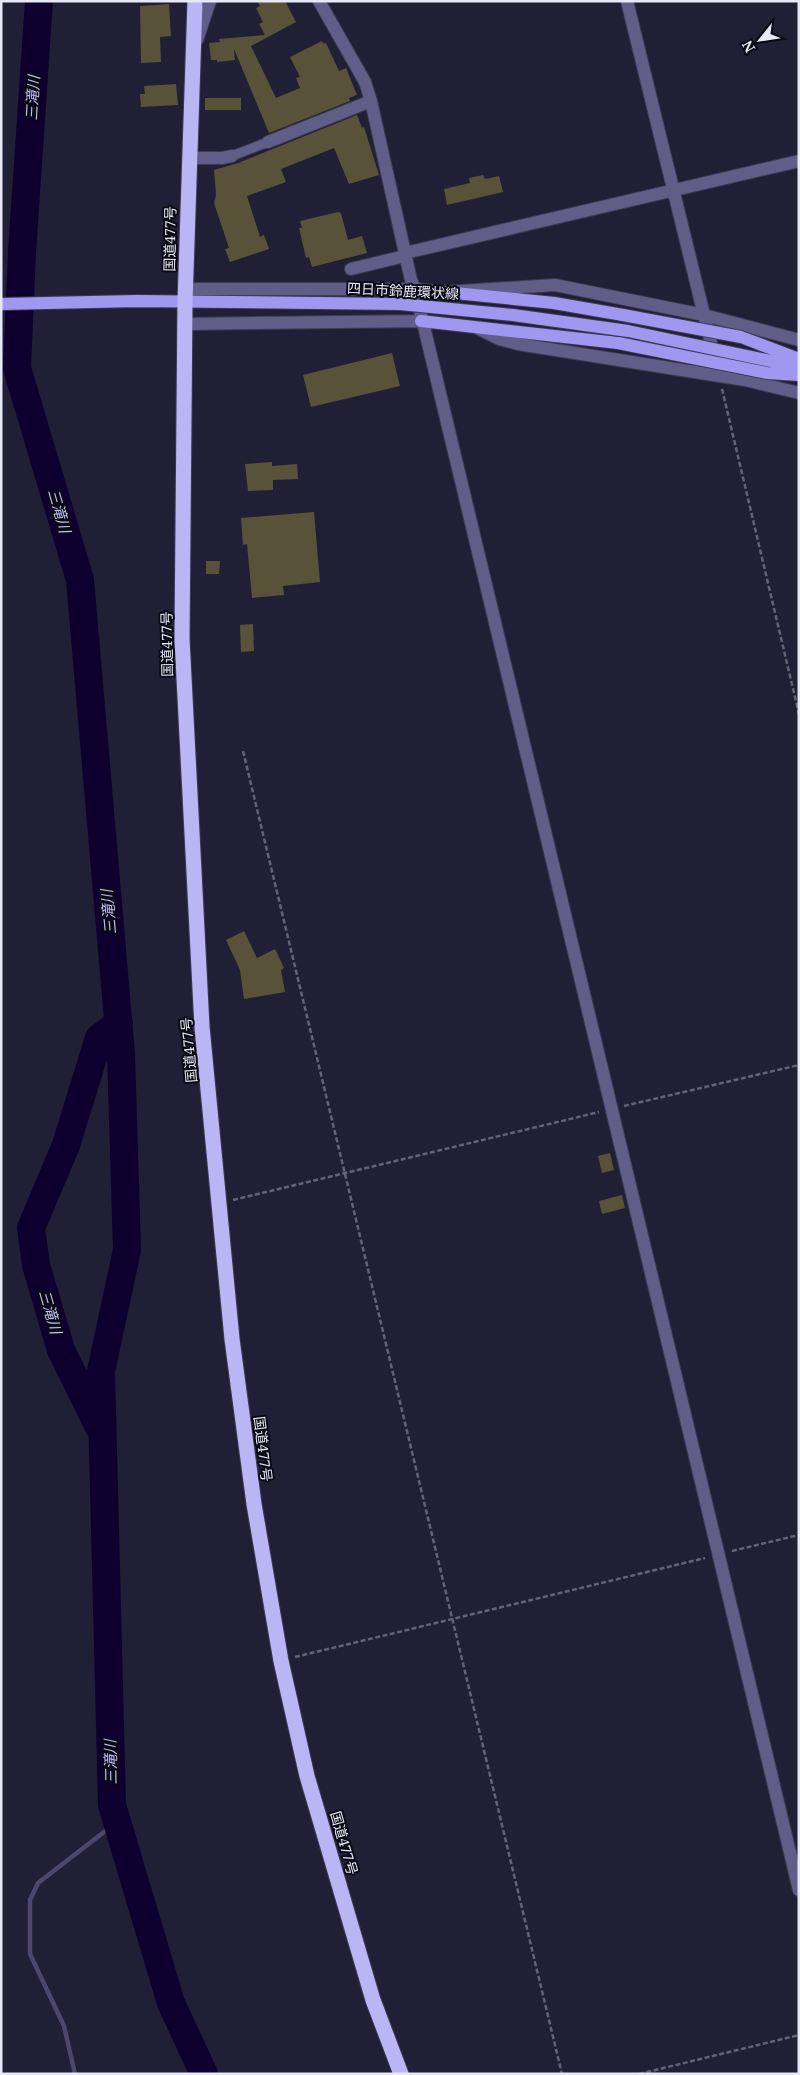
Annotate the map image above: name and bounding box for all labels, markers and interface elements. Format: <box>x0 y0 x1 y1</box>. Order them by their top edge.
north arrow <box>735 15 785 65</box>
text: N <box>737 37 759 56</box>
water label: 三滝川 <box>21 73 43 121</box>
street label: 国道477号 <box>159 206 180 272</box>
street label: 四日市鈴鹿環状線 <box>347 278 459 303</box>
water label: 三滝川 <box>44 486 76 537</box>
street label: 国道477号 <box>156 611 177 677</box>
water label: 三滝川 <box>96 887 120 935</box>
street label: 国道477号 <box>176 1017 201 1083</box>
water label: 三滝川 <box>35 1287 67 1338</box>
street label: 国道477号 <box>250 1415 277 1483</box>
water label: 三滝川 <box>100 1737 120 1785</box>
street label: 国道477号 <box>326 1809 363 1877</box>

